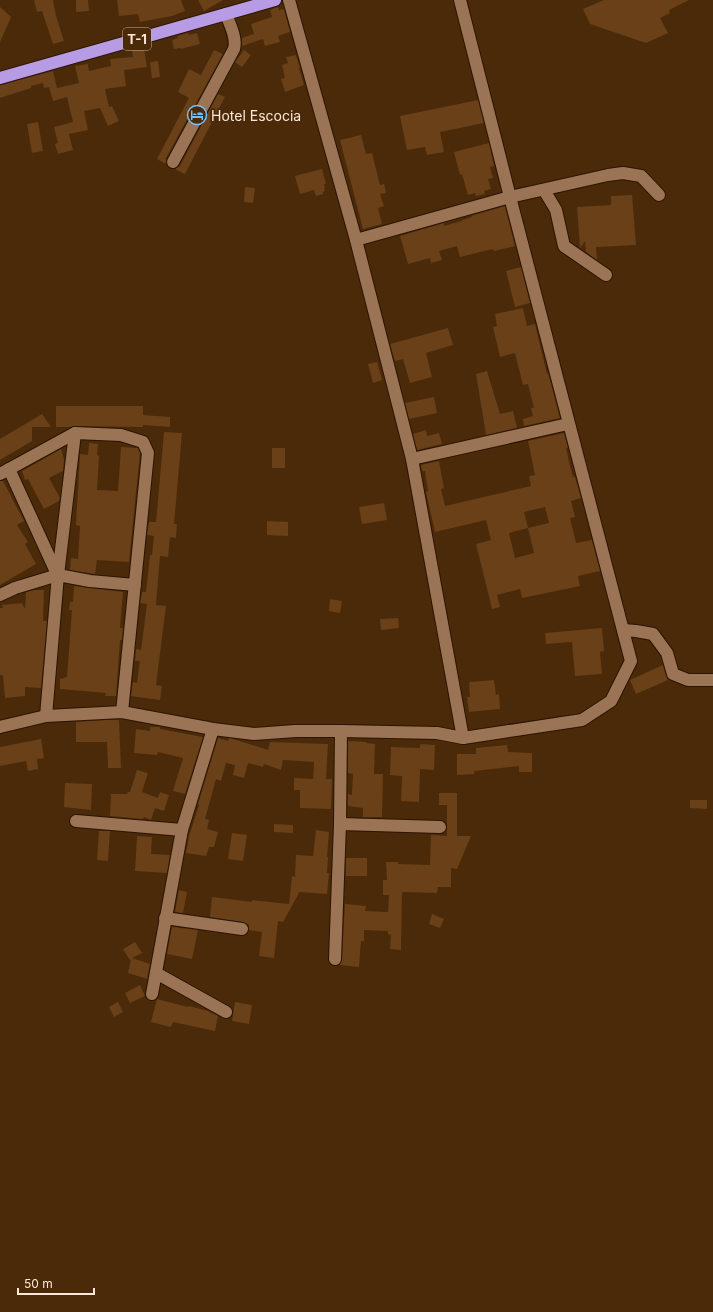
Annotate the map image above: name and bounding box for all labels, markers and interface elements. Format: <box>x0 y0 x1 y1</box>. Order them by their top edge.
road number: T-1 <box>123 28 151 50</box>
hotel icon: Hotel Escocia <box>186 104 208 126</box>
place label: Hotel Escocia <box>211 107 301 124</box>
scale bar <box>18 1270 94 1296</box>
text: 50 m <box>24 1276 53 1291</box>

